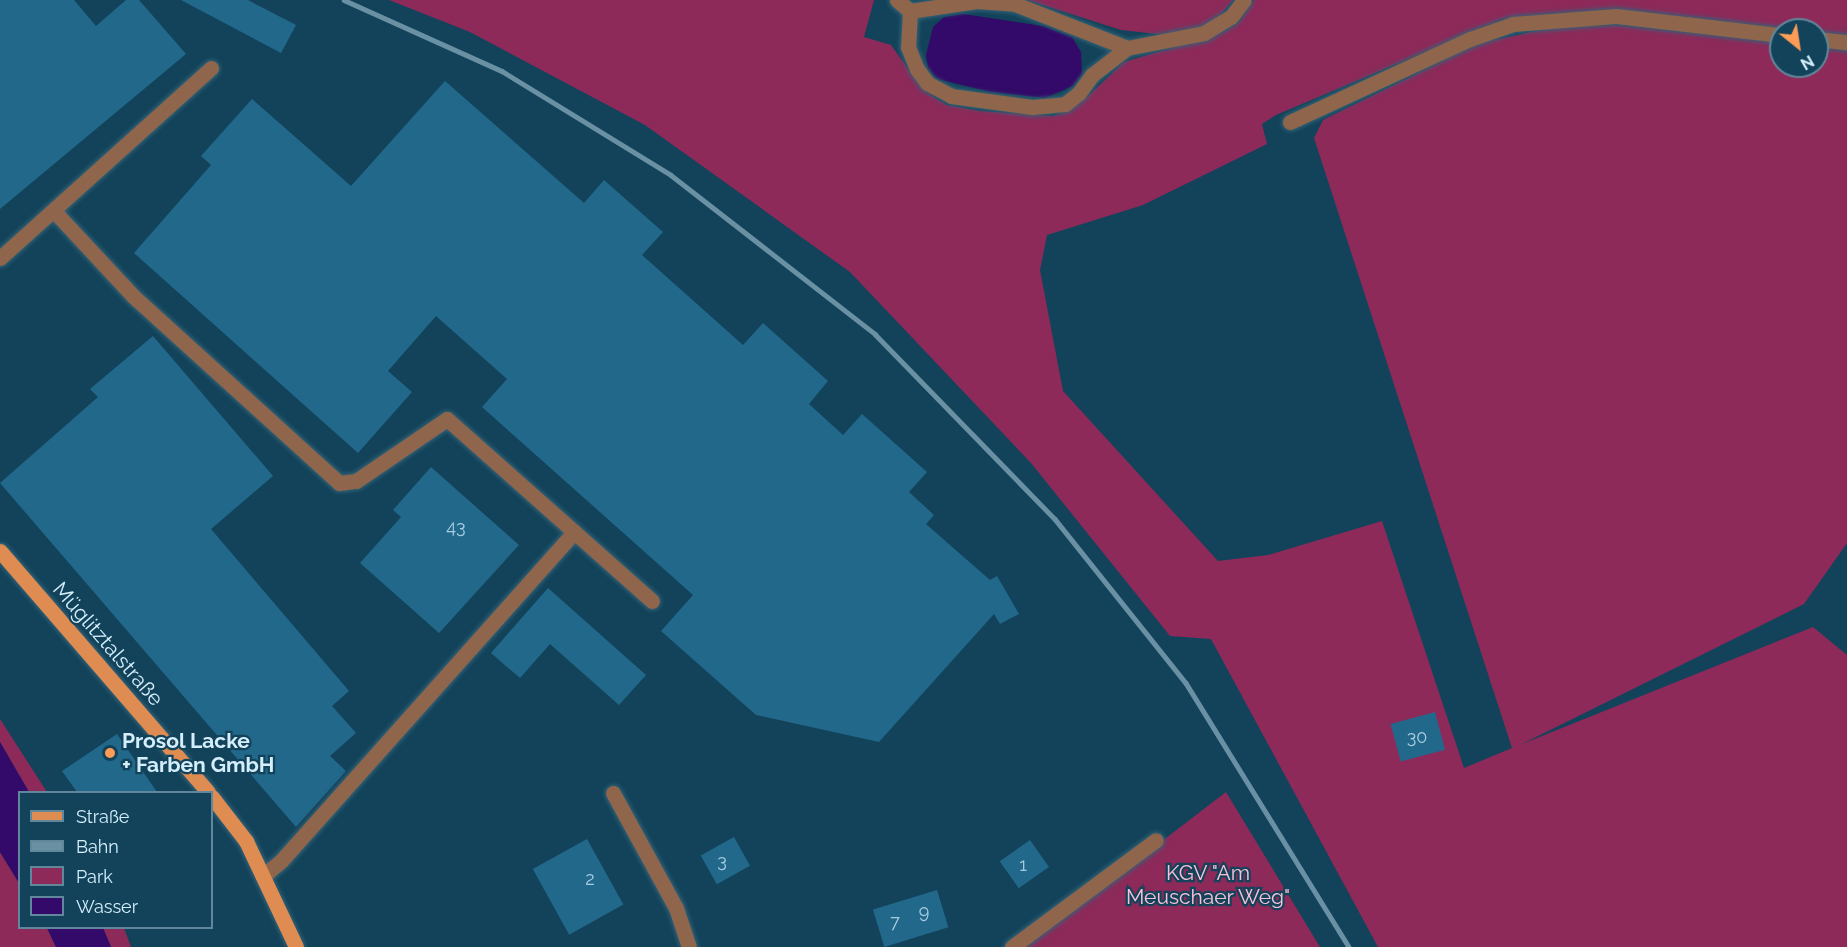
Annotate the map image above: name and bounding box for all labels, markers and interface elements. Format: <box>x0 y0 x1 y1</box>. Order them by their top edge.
north arrow <box>1769 18 1829 78</box>
text: N <box>1797 51 1817 74</box>
house number: 43 <box>446 516 466 538</box>
street label: Müglitztalstraße <box>47 577 169 711</box>
house number: 30 <box>1407 726 1427 748</box>
place label: Prosol Lacke + Farben GmbH <box>122 728 274 778</box>
marker: Prosol Lacke + Farben GmbH <box>103 746 117 760</box>
legend <box>18 791 213 929</box>
text: Straße <box>76 806 129 827</box>
text: Bahn <box>76 836 119 857</box>
house number: 3 <box>717 850 727 872</box>
house number: 1 <box>1019 854 1027 876</box>
park label: KGV "Am Meuschaer Weg" <box>1125 860 1291 910</box>
text: Park <box>76 866 113 887</box>
house number: 2 <box>585 868 595 890</box>
text: Wasser <box>76 896 138 917</box>
house number: 9 <box>919 901 929 923</box>
house number: 7 <box>890 911 900 933</box>

